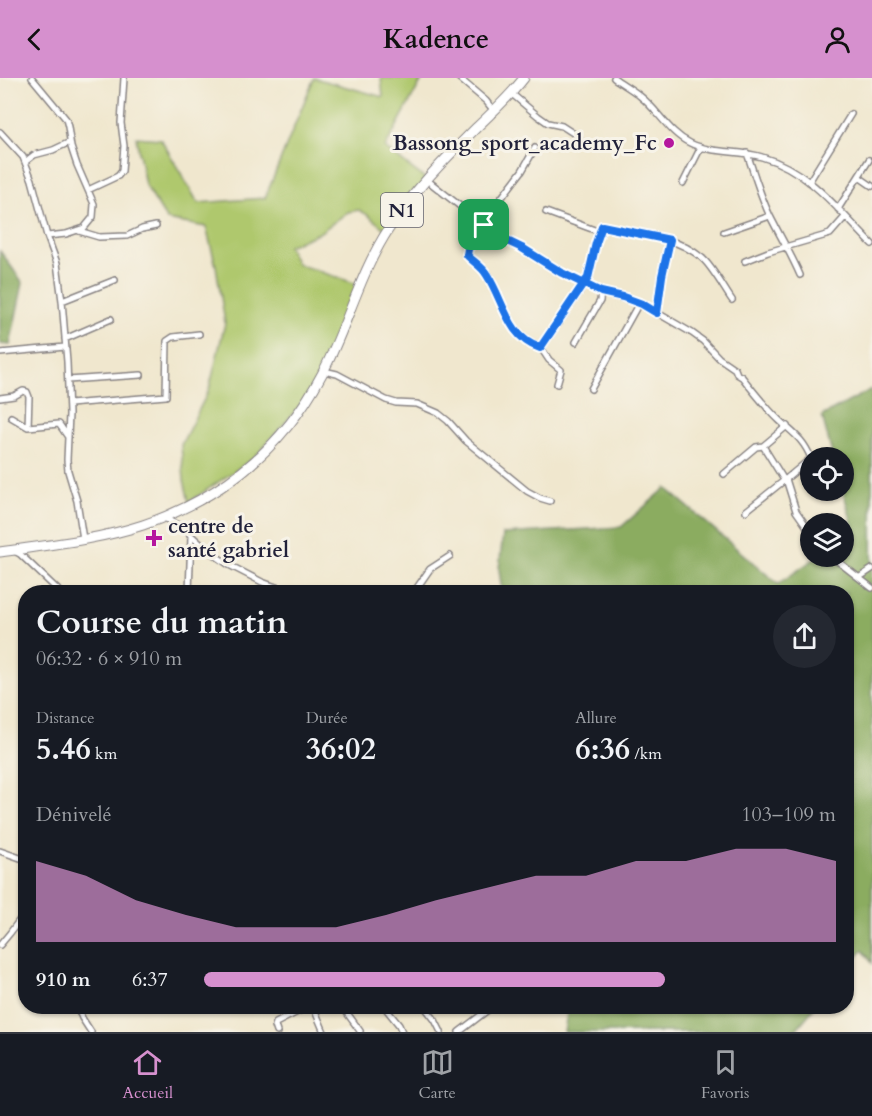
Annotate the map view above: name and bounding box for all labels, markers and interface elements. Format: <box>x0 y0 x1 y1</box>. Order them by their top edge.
text: Kadence <box>383 21 489 58</box>
icon: back <box>18 23 51 56</box>
icon: person <box>821 23 854 56</box>
place label: Bassong_sport_academy_Fc <box>392 129 657 158</box>
marker: Bassong_sport_academy_Fc <box>662 136 676 150</box>
road number: N1 <box>381 193 423 227</box>
pin <box>458 199 509 250</box>
icon: arrive <box>467 208 500 241</box>
map controls <box>800 447 854 567</box>
button: locate <box>800 447 854 501</box>
place label: centre de santé gabriel <box>168 512 289 565</box>
button: layers <box>800 513 854 567</box>
marker: centre de santé gabriel <box>145 529 163 547</box>
text: Course du matin <box>36 600 288 645</box>
button: share <box>773 605 836 668</box>
text: 06:32 · 6 × 910 m <box>36 645 182 672</box>
text: Distance <box>36 707 94 729</box>
text: Durée <box>306 707 348 729</box>
text: Allure <box>575 707 617 729</box>
text: 5.46 <box>36 729 91 770</box>
text: 36:02 <box>306 729 376 770</box>
text: 6:36 <box>575 729 630 770</box>
text: km <box>91 743 117 765</box>
text: /km <box>630 743 662 765</box>
text: Dénivelé <box>36 801 112 828</box>
text: 103–109 m <box>741 801 836 828</box>
text: 910 m <box>36 966 91 993</box>
text: 6:37 <box>132 966 168 993</box>
tab: Accueil <box>123 1046 173 1104</box>
tab: Carte <box>418 1046 456 1104</box>
tab: Favoris <box>701 1046 749 1104</box>

